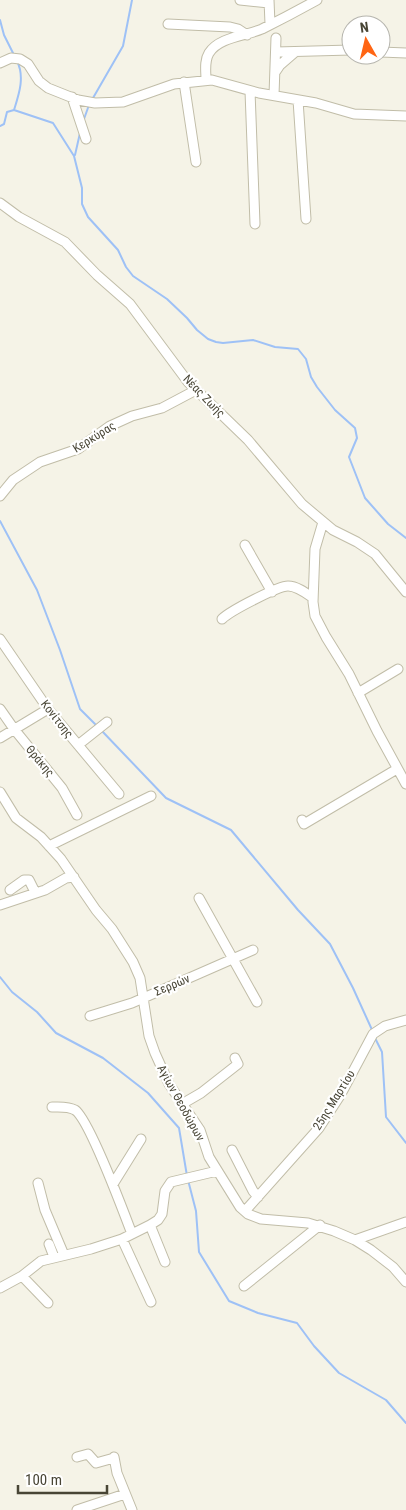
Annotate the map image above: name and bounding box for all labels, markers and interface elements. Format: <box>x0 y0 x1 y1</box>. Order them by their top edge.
north arrow <box>341 15 391 65</box>
text: N <box>359 19 370 36</box>
street label: Νέας Ζωής <box>180 372 228 420</box>
street label: Κερκύρας <box>70 418 118 456</box>
street label: Κονίτσης <box>38 697 76 741</box>
street label: Θράκης <box>23 742 57 780</box>
street label: Σερρών <box>152 971 192 999</box>
street label: Αγίων Θεοδώρων <box>154 1063 208 1143</box>
street label: 25ης Μαρτίου <box>310 1067 358 1133</box>
scale bar <box>18 1462 106 1494</box>
text: 100 m <box>25 1471 62 1489</box>

